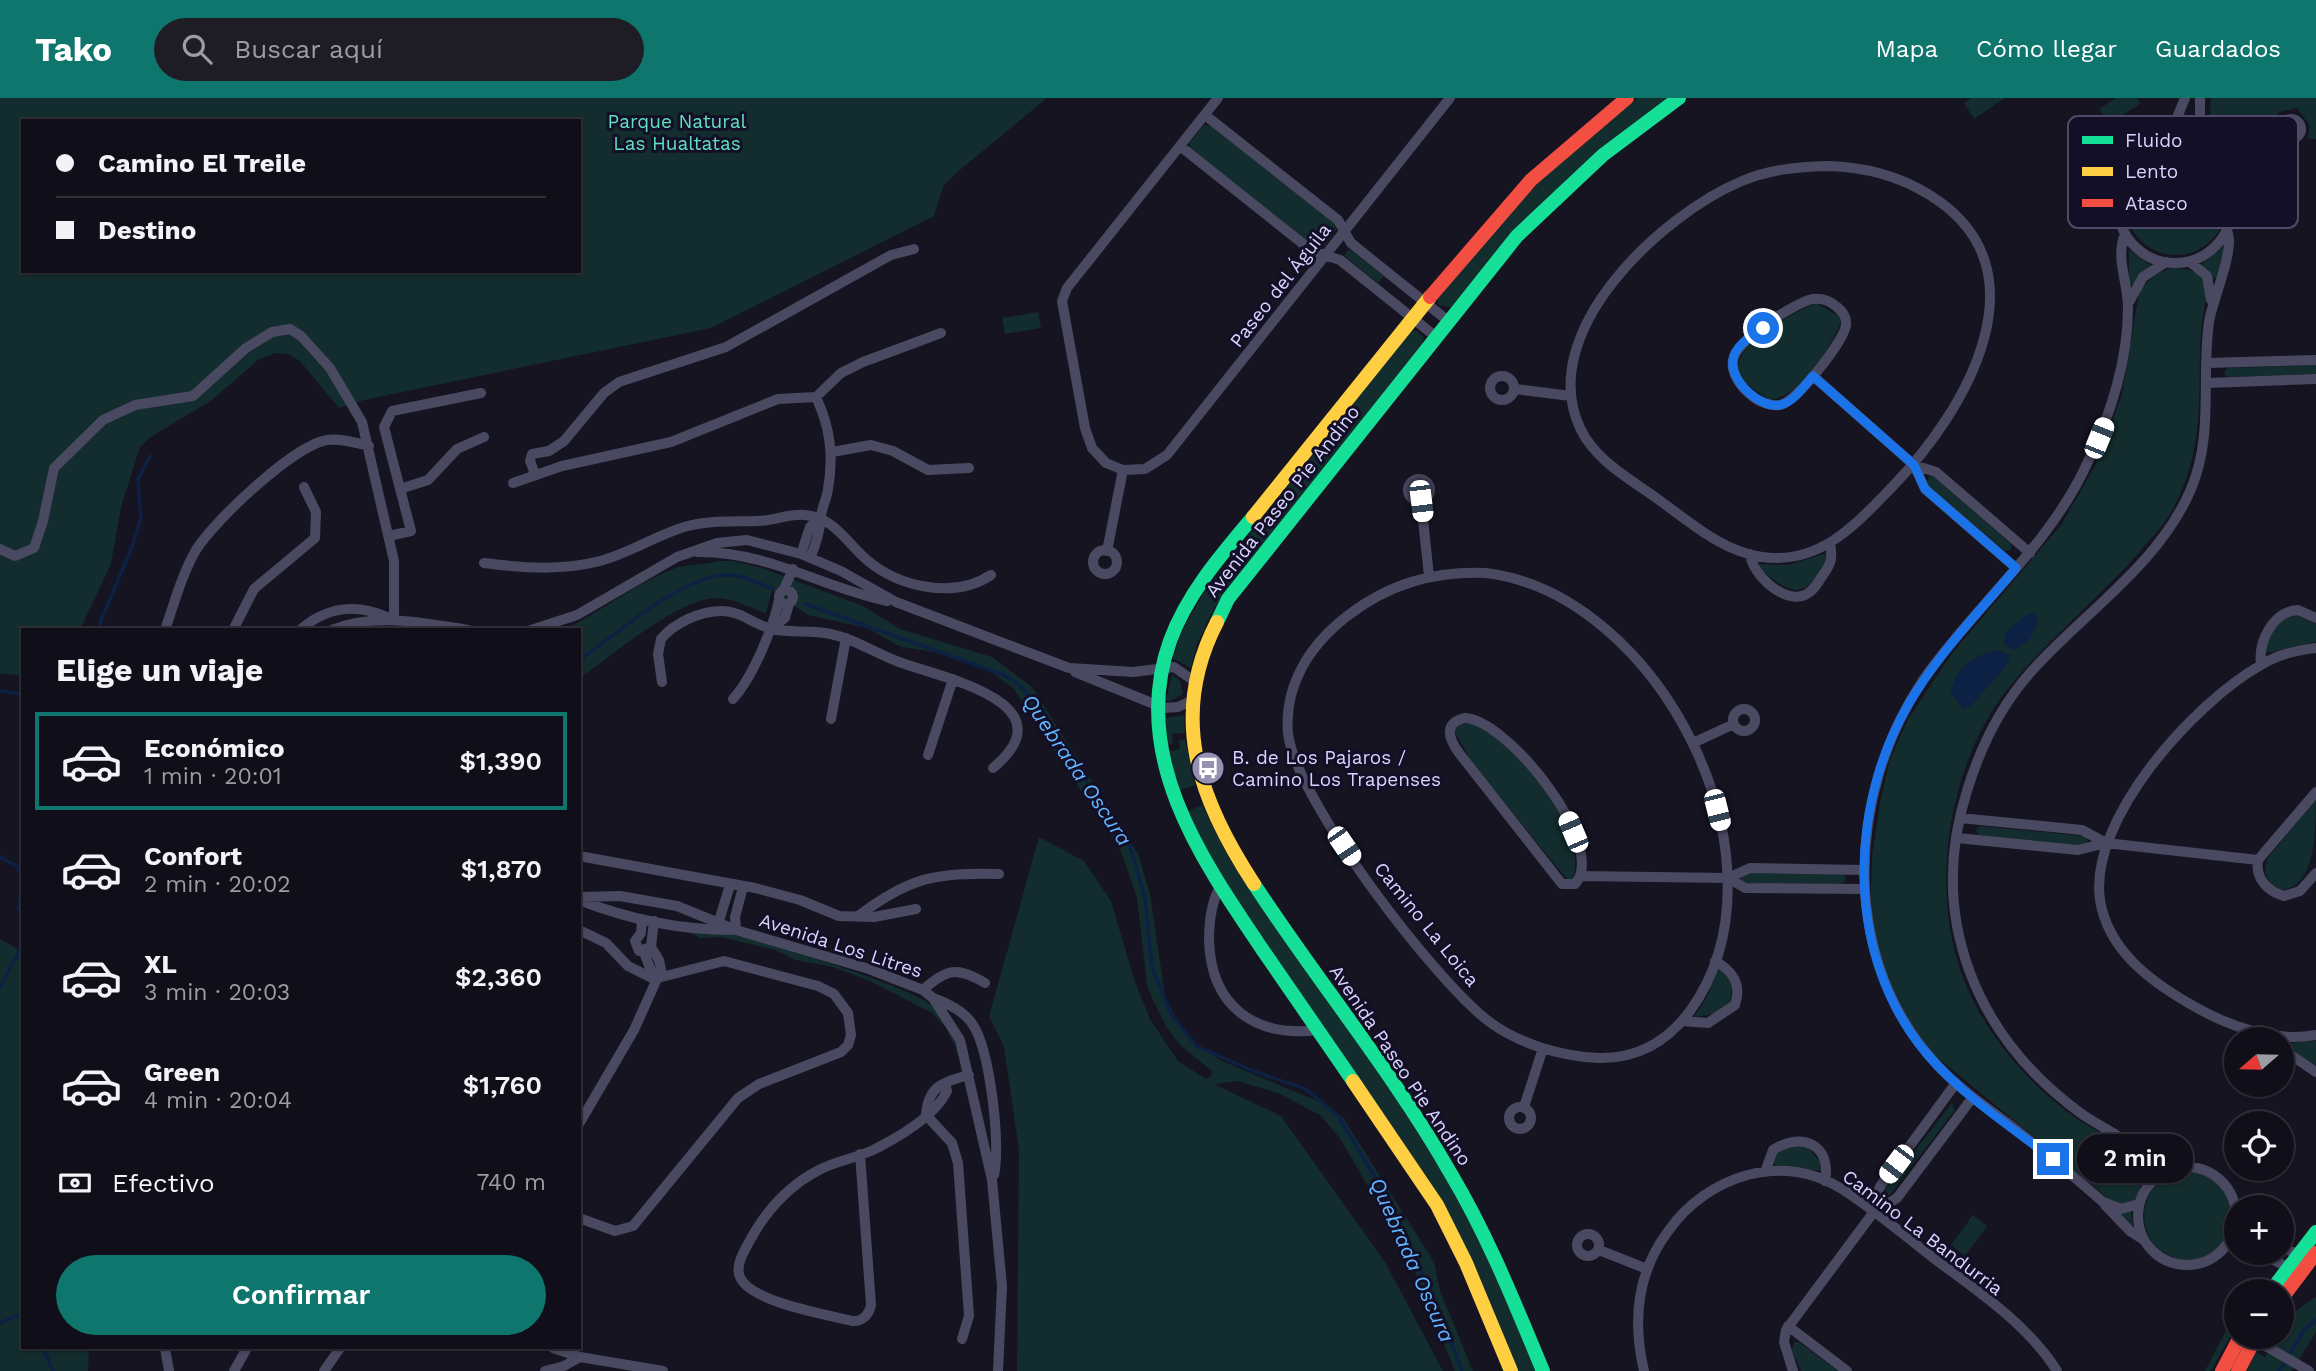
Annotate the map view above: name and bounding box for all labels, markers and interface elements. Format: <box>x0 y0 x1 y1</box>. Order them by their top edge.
search box <box>154 18 644 81</box>
text: Tako <box>35 30 112 69</box>
icon: search <box>178 30 216 68</box>
text: Buscar aquí <box>234 34 383 64</box>
text: Mapa <box>1876 35 1938 63</box>
text: Cómo llegar <box>1976 35 2117 63</box>
text: Guardados <box>2155 35 2281 63</box>
park label: Parque Natural Las Hualtatas <box>608 110 747 155</box>
legend <box>2068 116 2298 228</box>
text: Fluido <box>2125 129 2183 152</box>
text: Camino El Treile <box>98 148 306 178</box>
text: Lento <box>2125 160 2178 183</box>
text: Atasco <box>2125 192 2188 215</box>
text: Destino <box>98 215 196 245</box>
street label: Paseo del Águila <box>1225 219 1336 352</box>
route start <box>1747 312 1779 344</box>
street label: Avenida Paseo Pie Andino <box>1200 401 1364 602</box>
car <box>2082 415 2117 461</box>
car <box>1409 479 1434 523</box>
text: Elige un viaje <box>56 651 263 689</box>
water label: Quebrada Oscura <box>1017 689 1137 850</box>
icon: car <box>60 730 123 793</box>
text: Económico <box>144 733 285 763</box>
text: $1,390 <box>460 746 542 776</box>
place label: B. de Los Pajaros / Camino Los Trapenses <box>1232 746 1441 791</box>
bus stop icon: B. de Los Pajaros / Camino Los Trapenses <box>1189 749 1227 787</box>
text: 1 min · 20:01 <box>144 763 282 790</box>
car <box>1702 787 1733 833</box>
car <box>1556 809 1591 855</box>
car <box>1324 823 1365 869</box>
icon: car <box>60 838 123 901</box>
text: Confort <box>144 841 242 871</box>
text: $1,870 <box>461 854 542 884</box>
street label: Camino La Loica <box>1369 857 1484 991</box>
text: 2 min · 20:02 <box>144 871 291 898</box>
street label: Avenida Los Litres <box>756 908 925 983</box>
icon: car <box>60 946 123 1009</box>
text: XL <box>144 949 177 979</box>
street label: Avenida Paseo Pie Andino <box>1325 961 1476 1170</box>
text: $2,360 <box>455 962 542 992</box>
text: 3 min · 20:03 <box>144 979 290 1006</box>
north arrow <box>2224 1027 2294 1097</box>
map controls <box>2224 1027 2294 1349</box>
icon: car <box>60 1054 123 1117</box>
text: Green <box>144 1057 220 1087</box>
text: $1,760 <box>463 1070 542 1100</box>
text: 4 min · 20:04 <box>144 1087 292 1114</box>
button: locate <box>2224 1111 2294 1181</box>
callout: 2 min <box>2078 1134 2193 1184</box>
car <box>1875 1141 1918 1187</box>
route end <box>2037 1143 2069 1175</box>
text: 2 min <box>2103 1145 2167 1172</box>
icon: cash <box>56 1164 94 1202</box>
street label: Camino La Bandurria <box>1838 1165 2008 1300</box>
text: Efectivo <box>112 1168 215 1198</box>
text: 740 m <box>477 1169 546 1196</box>
water label: Quebrada Oscura <box>1365 1174 1460 1346</box>
button: + <box>2224 1195 2294 1265</box>
button: Confirmar <box>56 1255 546 1335</box>
button: − <box>2224 1279 2294 1349</box>

